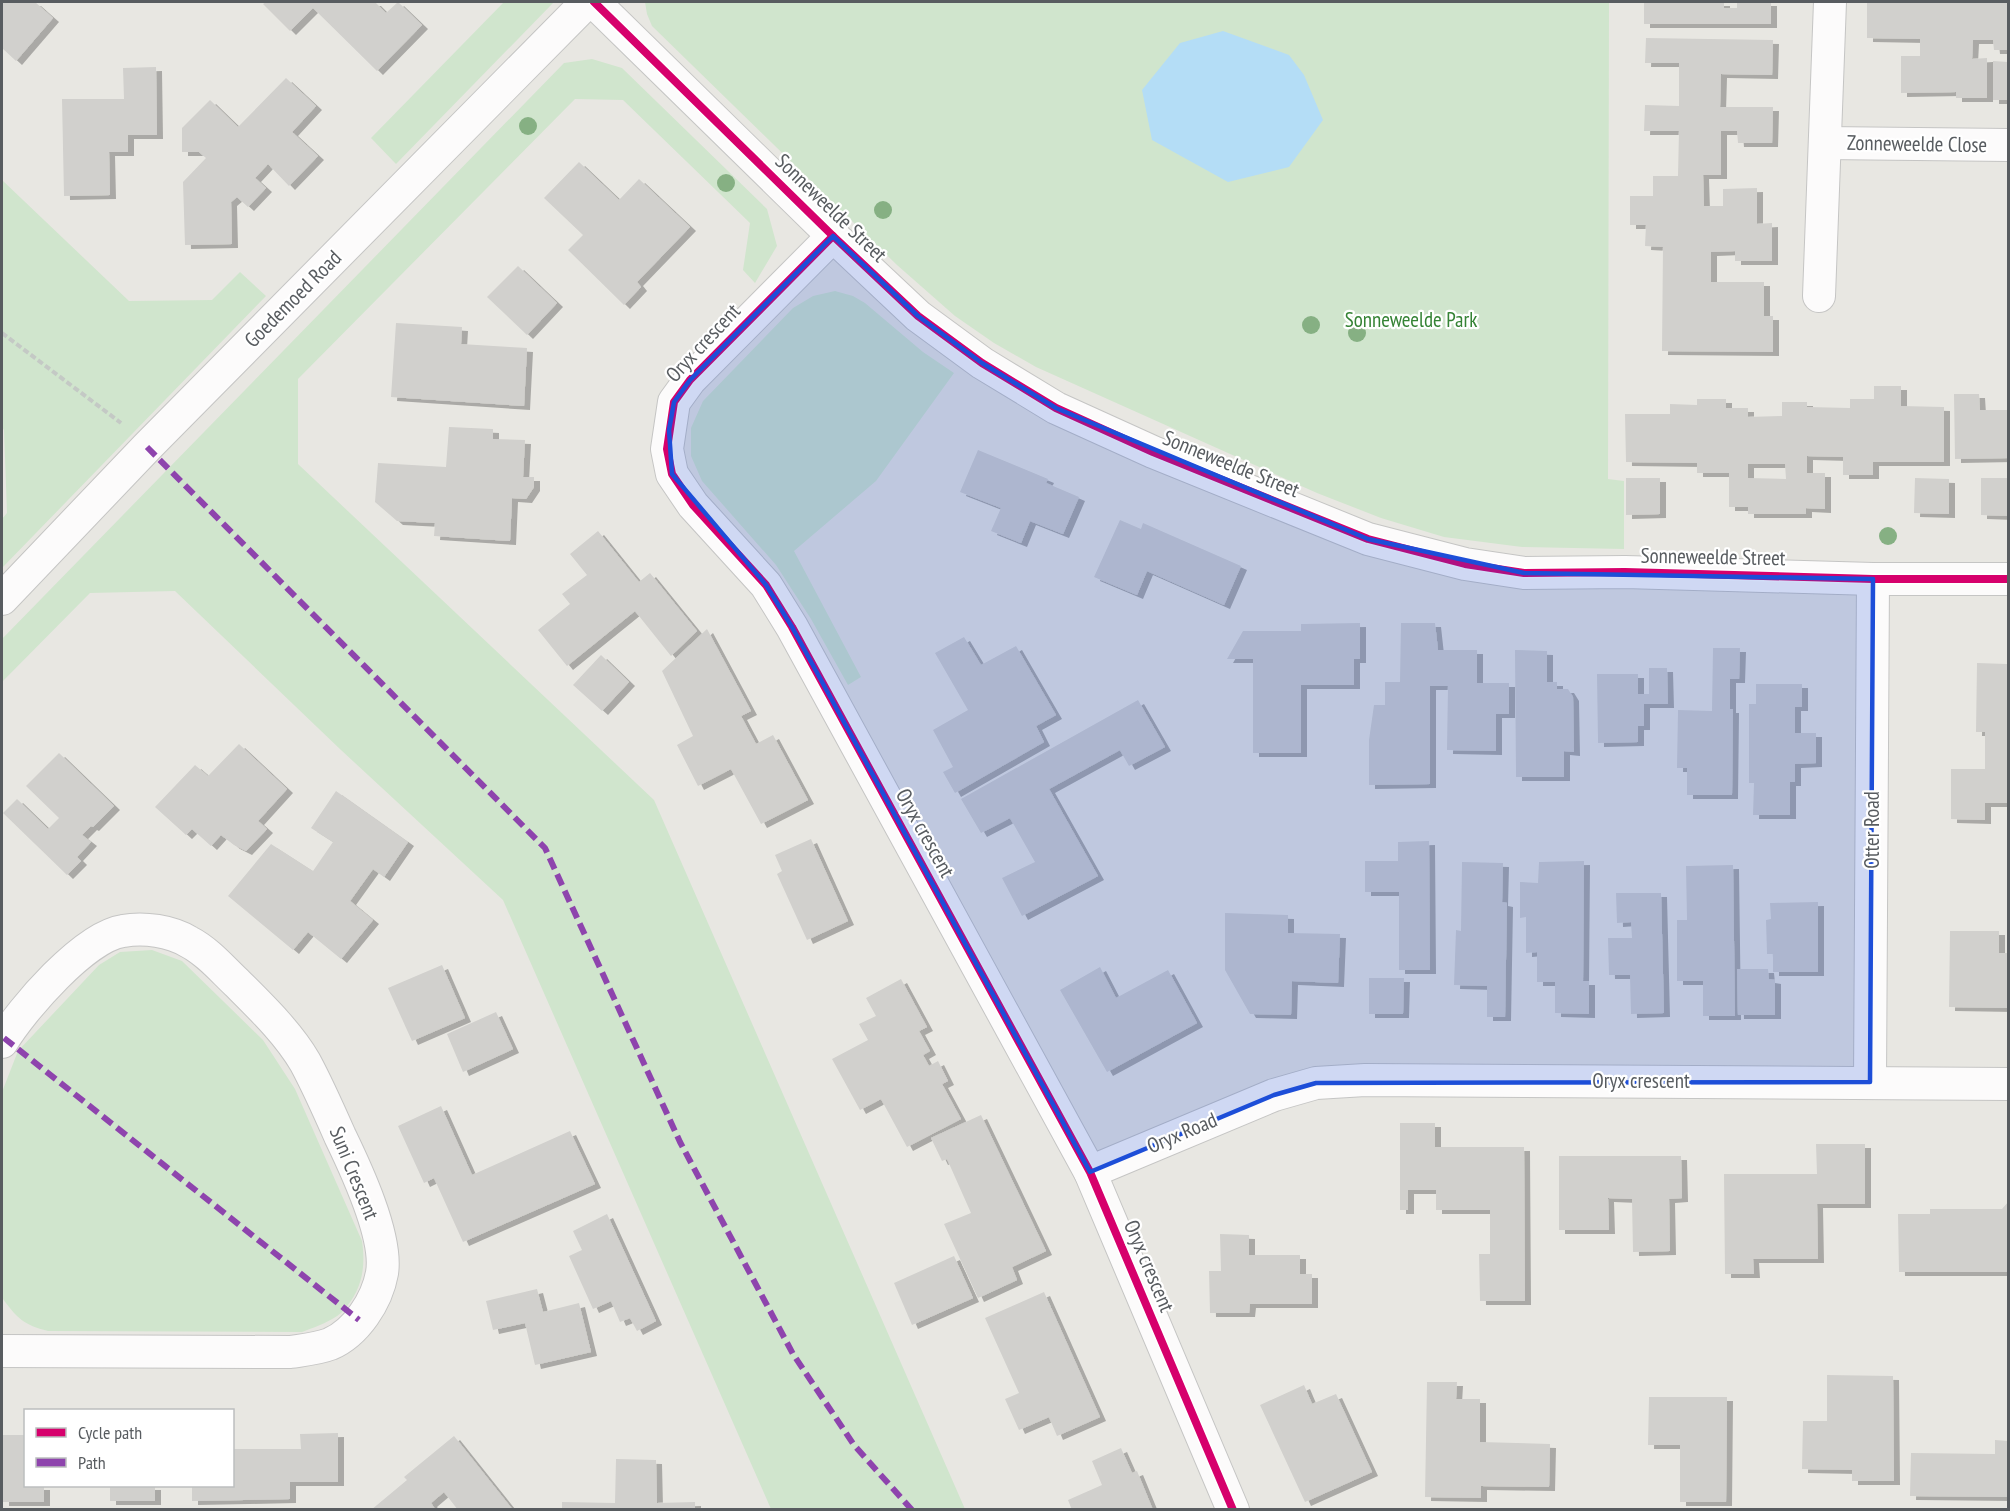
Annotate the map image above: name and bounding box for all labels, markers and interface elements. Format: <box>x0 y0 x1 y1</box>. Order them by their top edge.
street label: Zonneweelde Close <box>1847 129 1987 158</box>
street label: Sonneweelde Street <box>770 148 893 268</box>
street label: Goedemoed Road <box>238 244 347 353</box>
street label: Oryx crescent <box>660 298 746 387</box>
park label: Sonneweelde Park <box>1345 306 1477 333</box>
street label: Sonneweelde Street <box>1159 424 1304 503</box>
street label: Sonneweelde Street <box>1640 542 1786 571</box>
street label: Oryx crescent <box>890 784 961 882</box>
street label: Otter Road <box>1858 791 1885 869</box>
street label: Oryx crescent <box>1592 1067 1690 1094</box>
street label: Oryx Road <box>1143 1106 1221 1159</box>
street label: Suni Crescent <box>324 1122 385 1223</box>
street label: Oryx crescent <box>1118 1216 1181 1316</box>
legend <box>24 1409 234 1487</box>
text: Cycle path <box>78 1421 142 1444</box>
text: Path <box>78 1451 106 1474</box>

